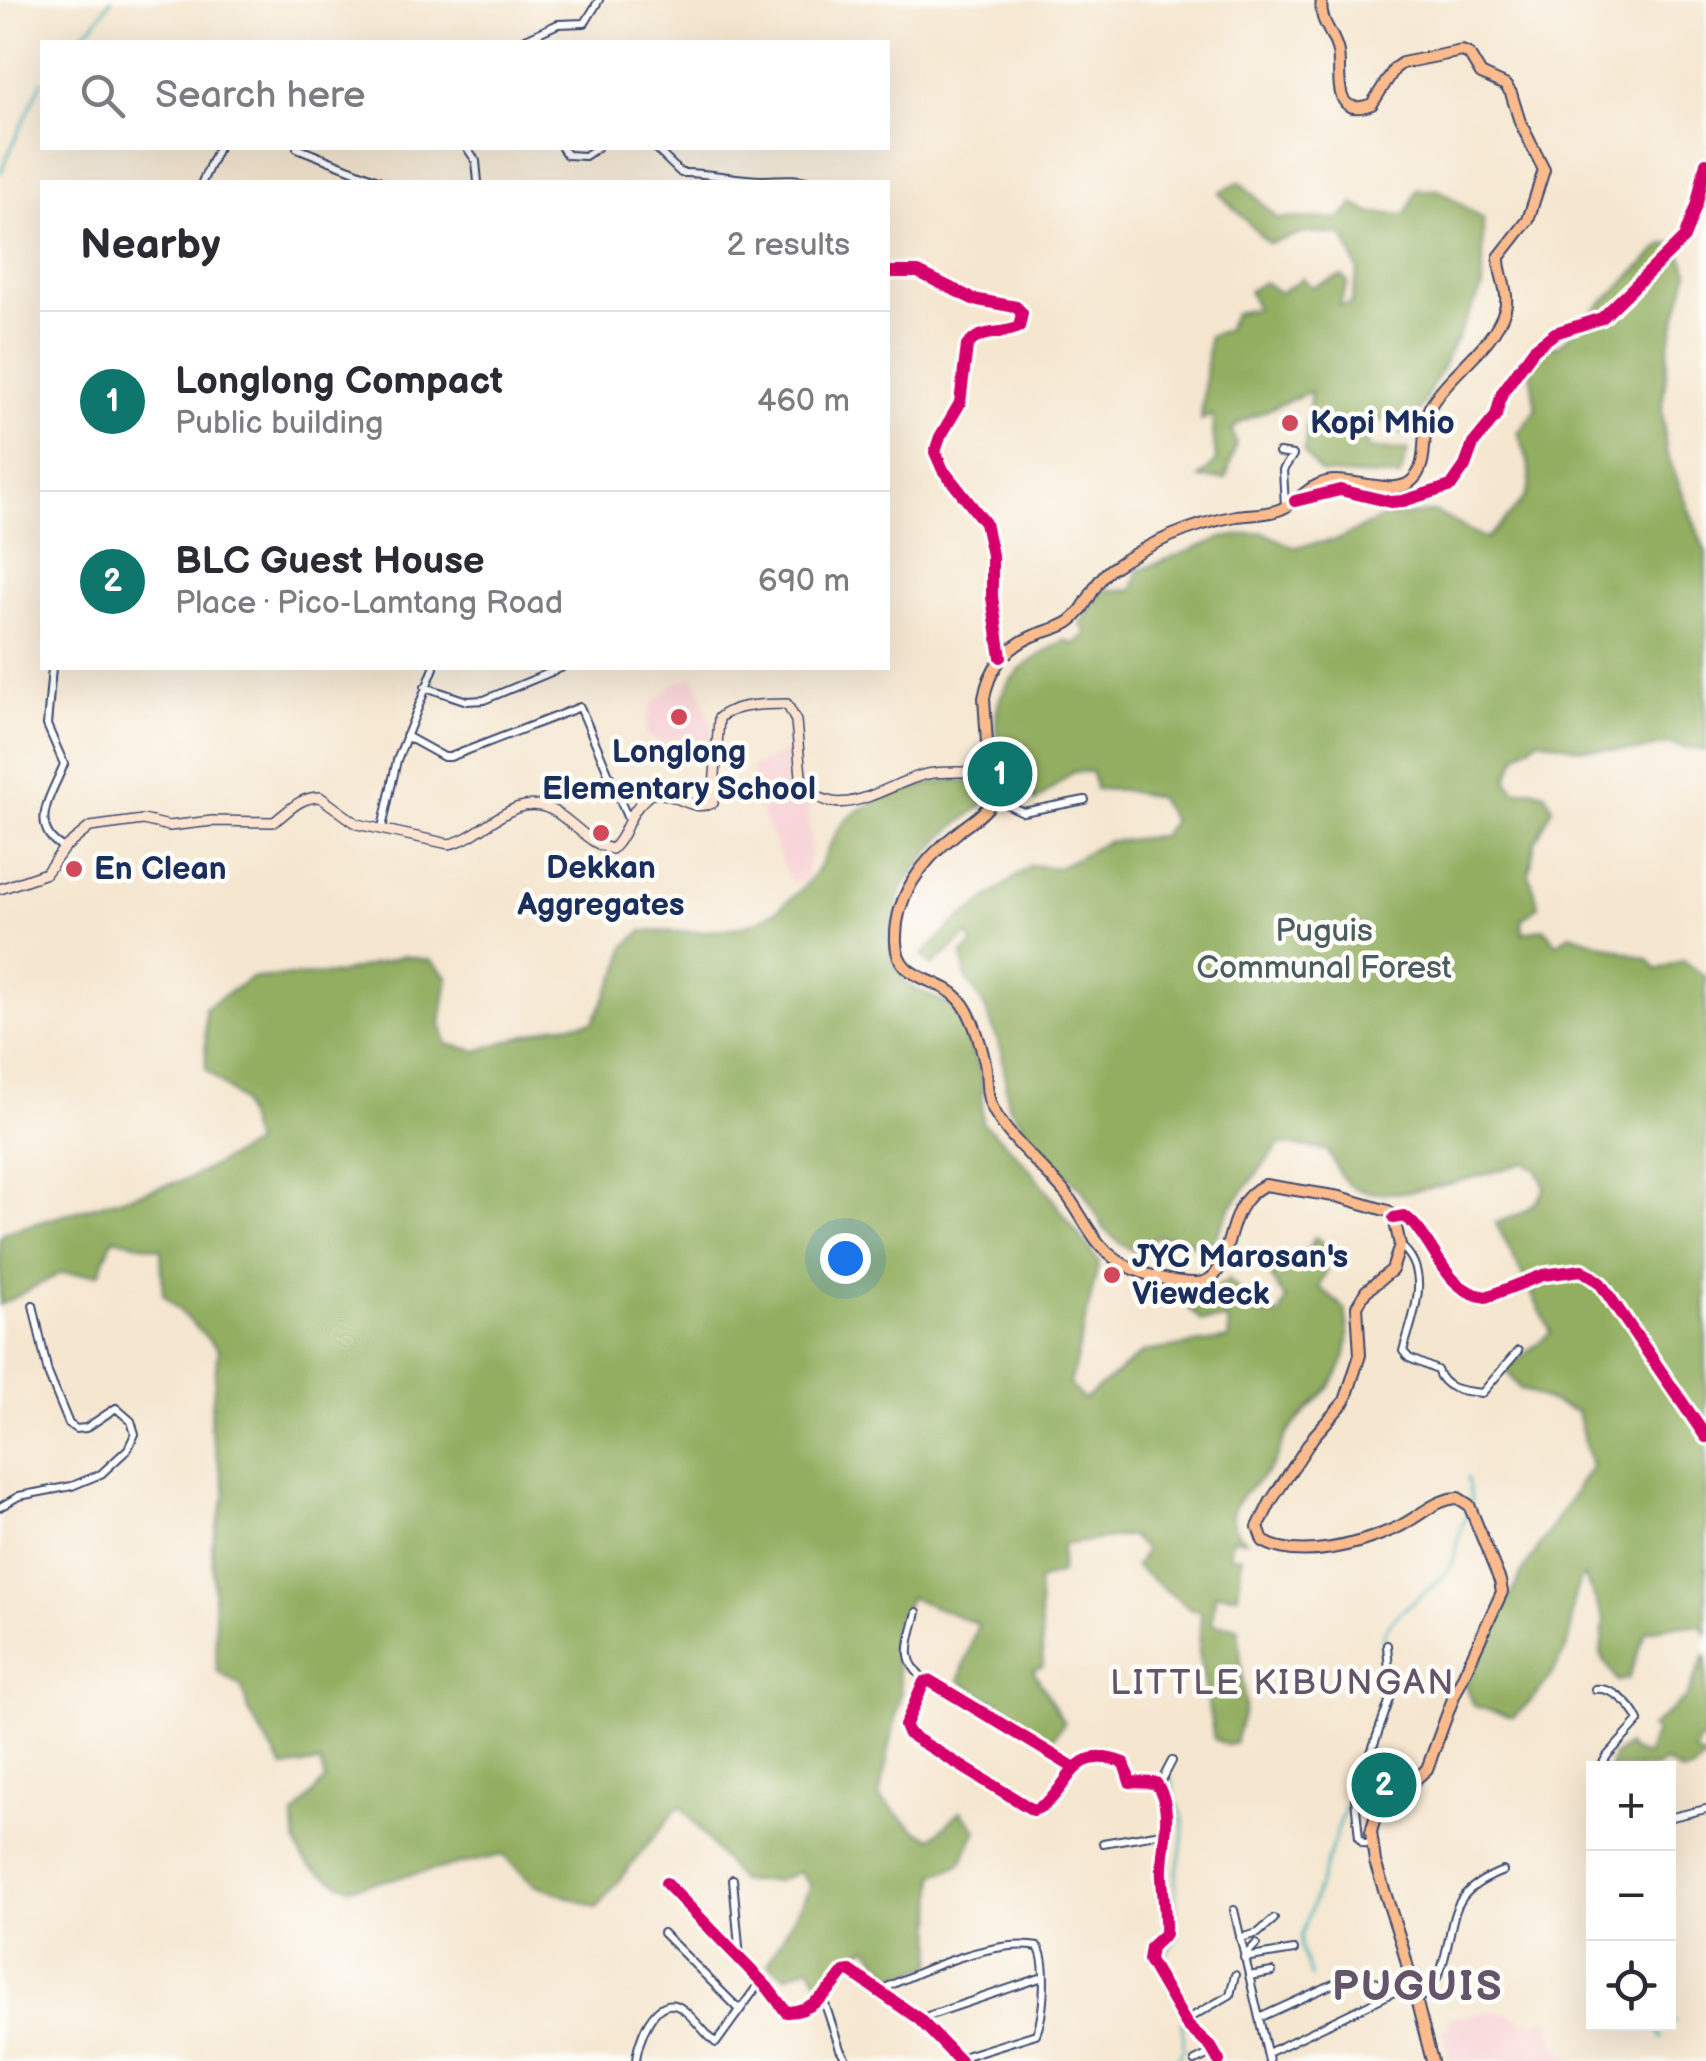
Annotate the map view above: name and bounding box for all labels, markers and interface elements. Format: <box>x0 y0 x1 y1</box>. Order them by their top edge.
search box <box>40 40 890 150</box>
icon: search <box>75 68 130 123</box>
text: Search here <box>155 73 366 118</box>
text: Nearby <box>80 220 220 271</box>
text: 2 results <box>726 226 850 265</box>
text: Longlong Compact <box>175 359 503 404</box>
text: 1 <box>106 382 119 421</box>
text: 460 m <box>757 382 850 421</box>
text: Public building <box>175 404 384 443</box>
place label: Kopi Mhio <box>1310 404 1455 443</box>
marker: Kopi Mhio <box>1279 412 1301 434</box>
text: BLC Guest House <box>175 539 485 584</box>
text: 2 <box>103 562 122 601</box>
text: 690 m <box>758 562 850 601</box>
text: Place · Pico-Lamtang Road <box>175 584 563 623</box>
marker: Longlong Elementary School <box>668 706 690 728</box>
place label: Longlong Elementary School <box>542 733 816 809</box>
pin: 1 <box>968 736 1032 812</box>
marker: Dekkan Aggregates <box>590 822 612 844</box>
place label: Dekkan Aggregates <box>516 849 685 925</box>
place label: En Clean <box>94 850 227 889</box>
marker: En Clean <box>63 858 85 880</box>
park label: Puguis Communal Forest <box>1196 912 1452 988</box>
your location <box>820 1233 871 1284</box>
place label: JYC Marosan's Viewdeck <box>1132 1238 1348 1314</box>
marker: JYC Marosan's Viewdeck <box>1101 1264 1123 1286</box>
district label: LITTLE KIBUNGAN <box>1110 1662 1456 1705</box>
pin: 2 <box>1352 1748 1416 1822</box>
map controls <box>1586 1761 1676 2031</box>
button: + <box>1586 1761 1676 1851</box>
button: − <box>1586 1851 1676 1941</box>
button: locate <box>1586 1941 1676 2031</box>
district label: PUGUIS <box>1332 1962 1504 2013</box>

